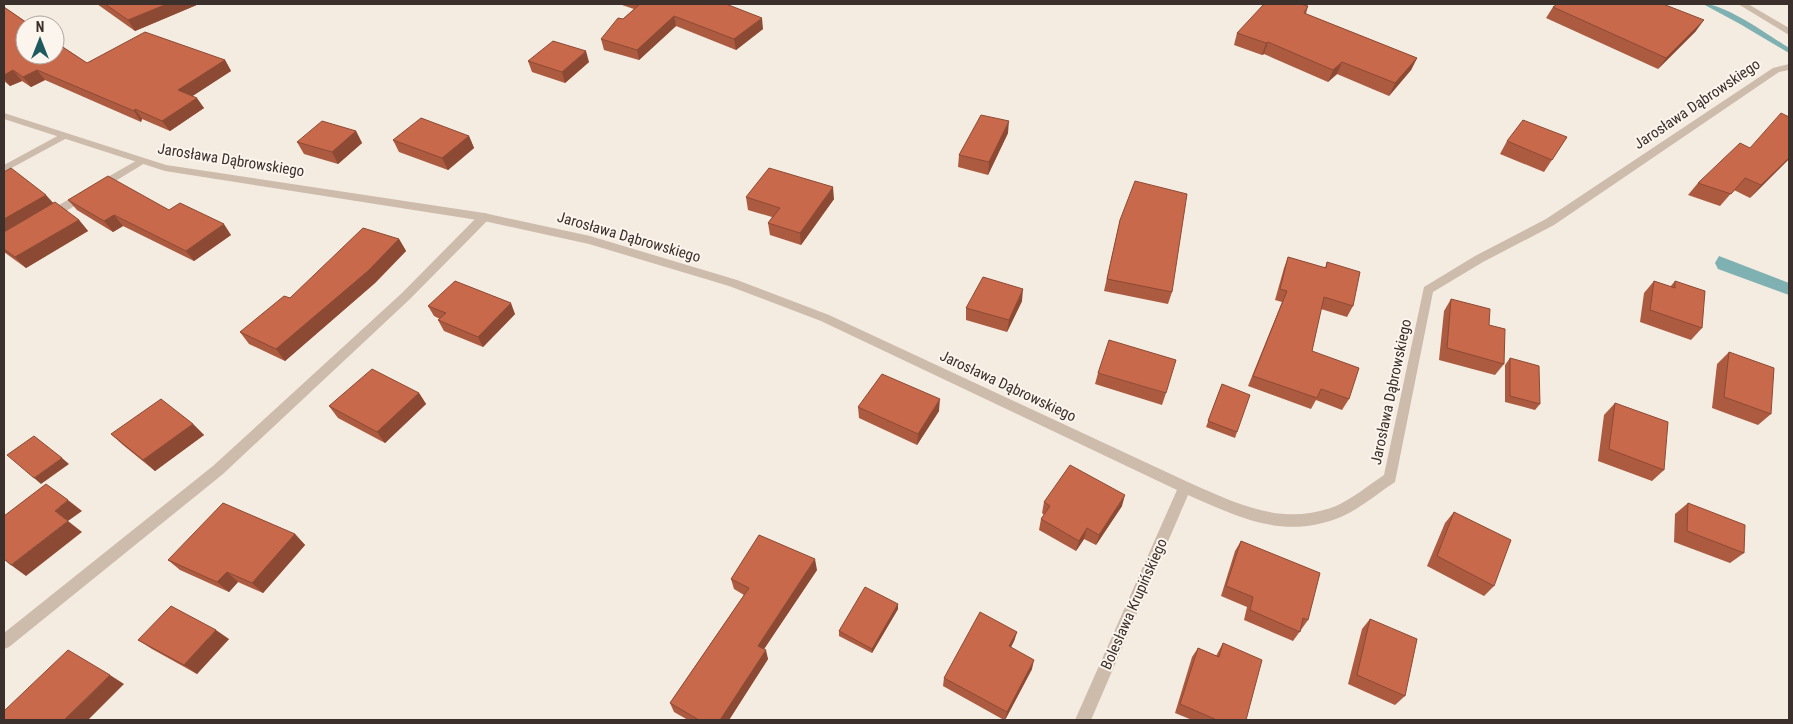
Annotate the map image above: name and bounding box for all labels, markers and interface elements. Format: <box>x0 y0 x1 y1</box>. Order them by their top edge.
north arrow <box>15 15 65 65</box>
text: N <box>36 19 44 35</box>
street label: Jarosława Dąbrowskiego <box>1630 55 1764 153</box>
street label: Jarosława Dąbrowskiego <box>156 140 306 180</box>
street label: Jarosława Dąbrowskiego <box>555 208 703 266</box>
street label: Jarosława Dąbrowskiego <box>1367 318 1415 466</box>
street label: Jarosława Dąbrowskiego <box>937 346 1079 426</box>
street label: Bolesława Krupińskiego <box>1097 536 1171 672</box>

